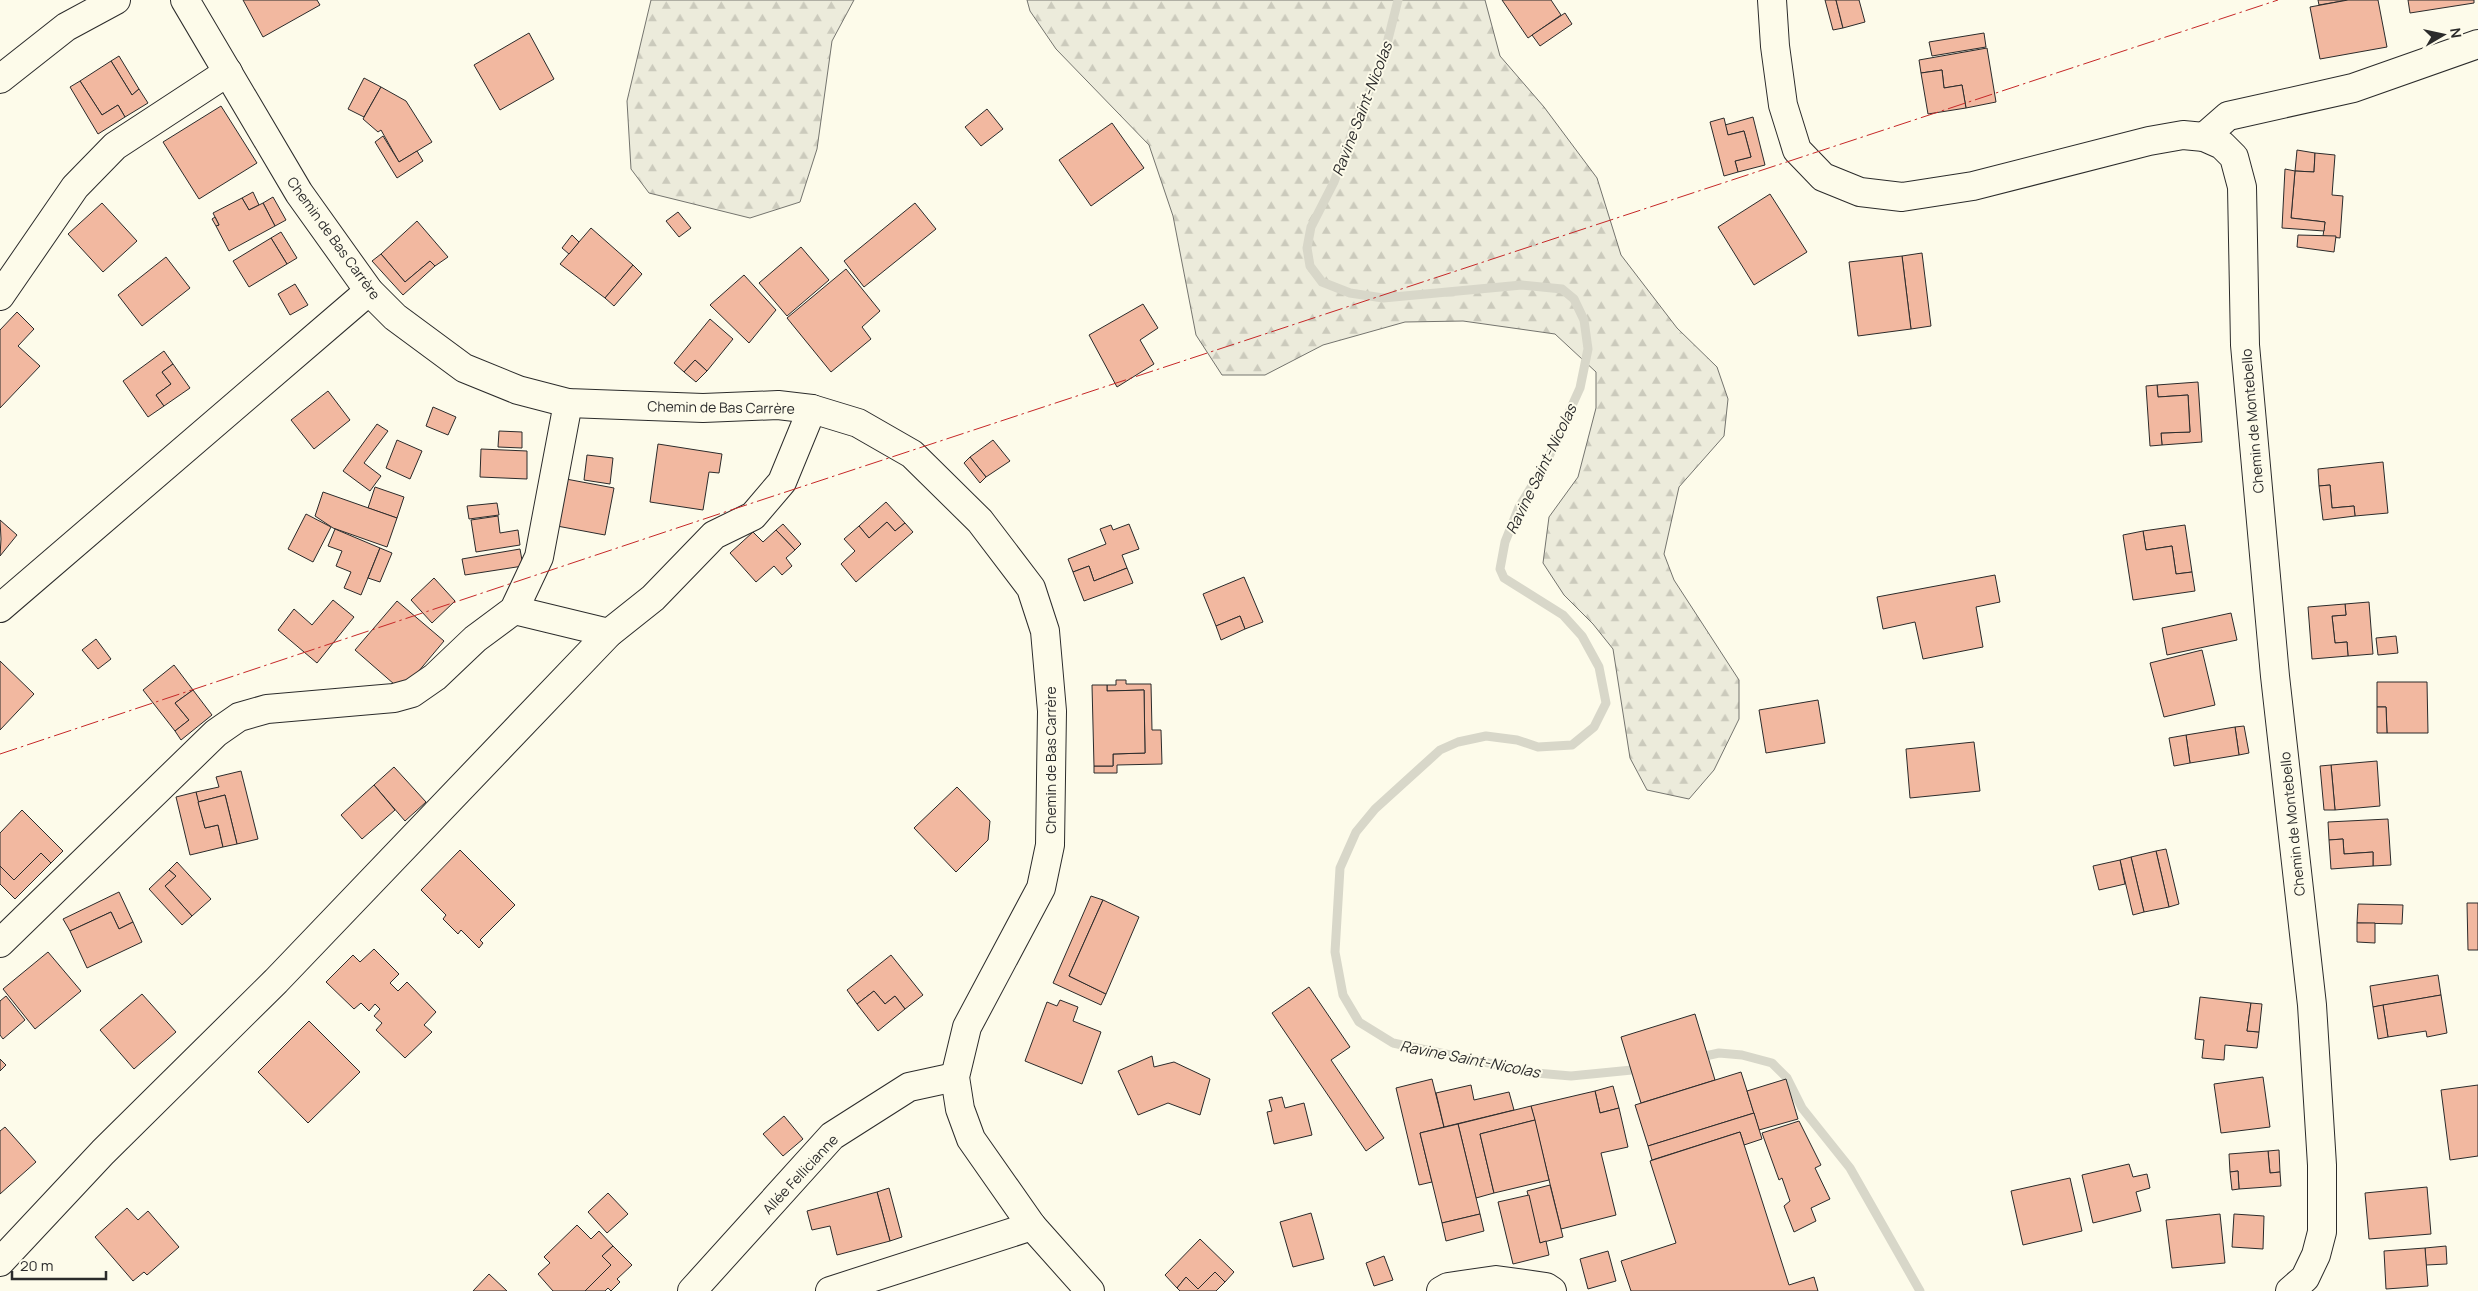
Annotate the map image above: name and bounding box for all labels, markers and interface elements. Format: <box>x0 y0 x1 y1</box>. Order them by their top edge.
north arrow <box>2418 10 2468 60</box>
text: N <box>2446 26 2467 39</box>
water label: Ravine Saint-Nicolas <box>1327 38 1398 179</box>
street label: Chemin de Bas Carrère <box>283 173 385 303</box>
street label: Chemin de Montebello <box>2236 348 2268 494</box>
street label: Chemin de Bas Carrère <box>647 396 795 418</box>
water label: Ravine Saint-Nicolas <box>1500 400 1582 537</box>
street label: Chemin de Bas Carrère <box>1041 686 1060 834</box>
street label: Chemin de Montebello <box>2275 751 2309 897</box>
water label: Ravine Saint-Nicolas <box>1398 1035 1543 1083</box>
street label: Allée Fellicianne <box>758 1130 842 1218</box>
scale bar <box>12 1248 106 1280</box>
text: 20 m <box>20 1255 53 1276</box>

